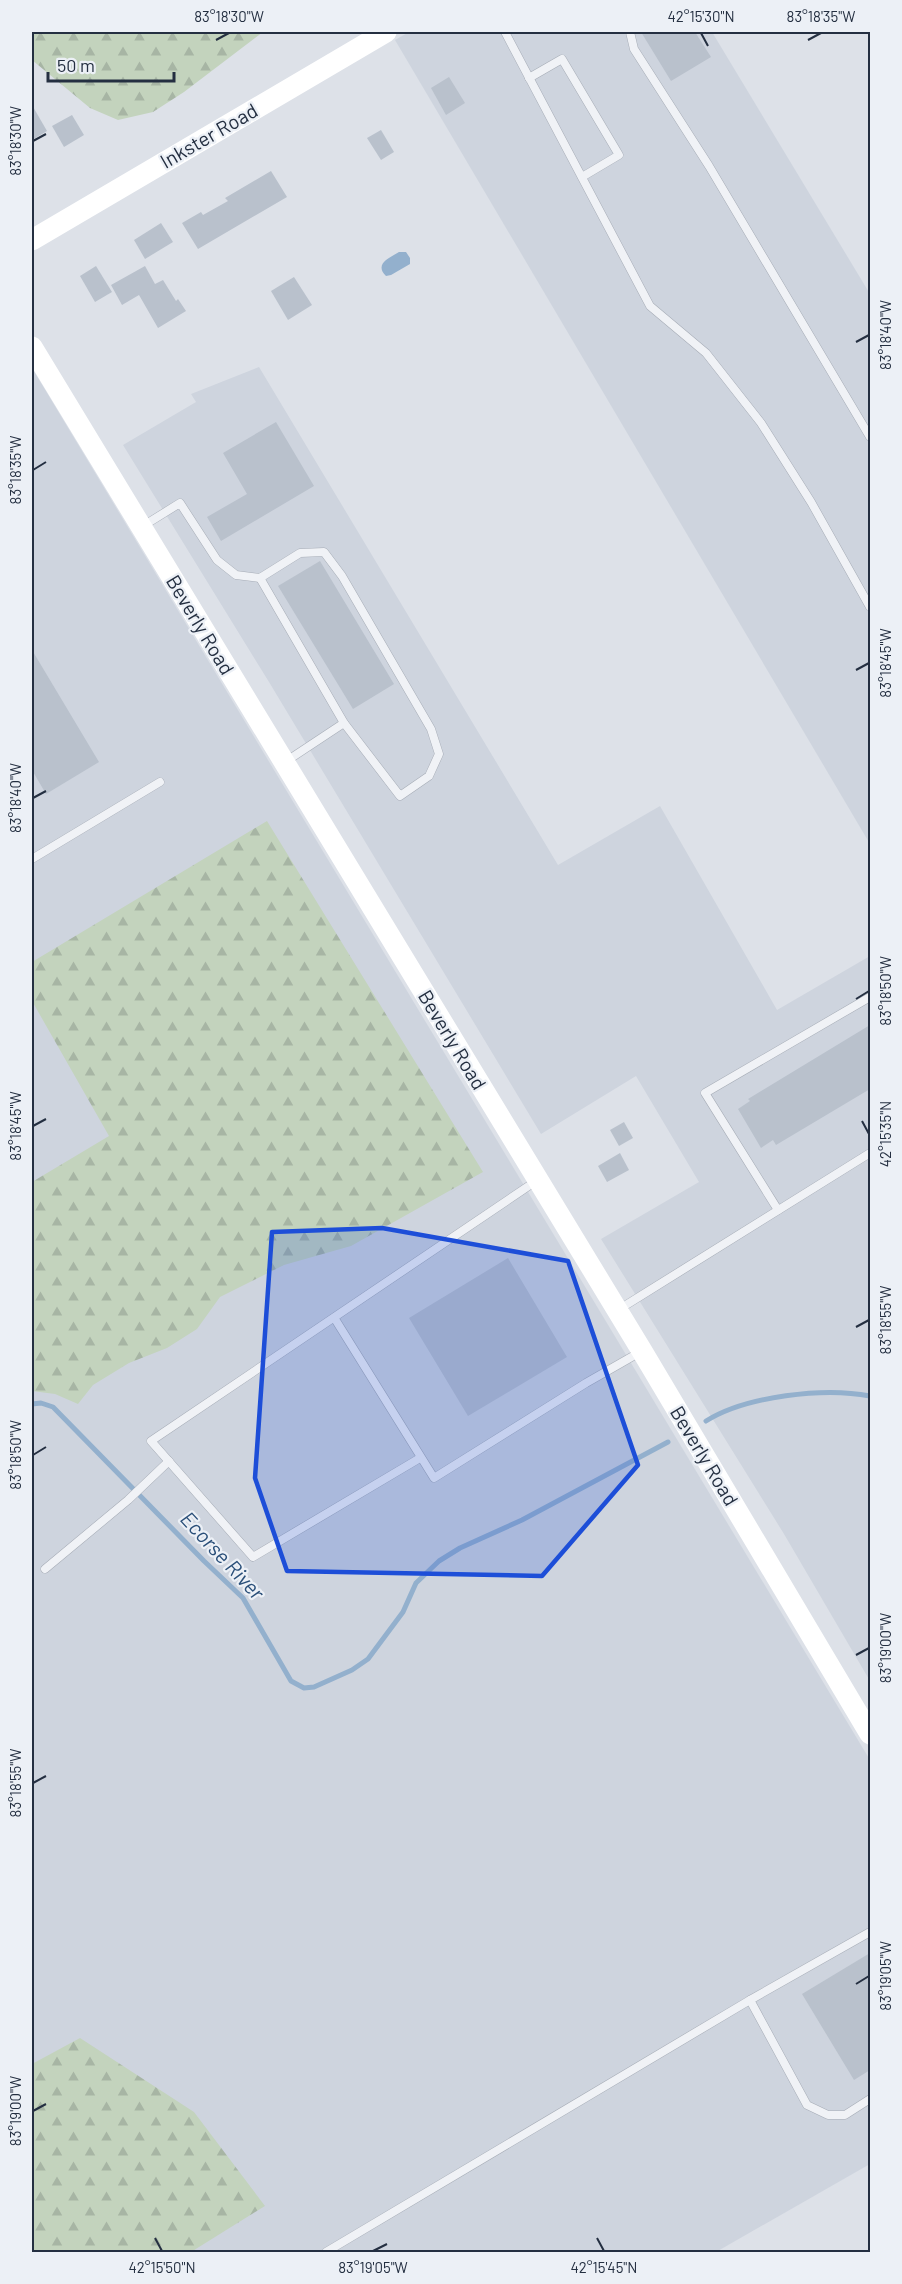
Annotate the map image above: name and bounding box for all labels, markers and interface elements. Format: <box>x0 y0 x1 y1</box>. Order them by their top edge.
text: 83°18'30"W <box>194 7 264 25</box>
text: 42°15'30"N <box>667 7 735 25</box>
text: 83°18'35"W <box>787 7 855 25</box>
scale bar <box>48 45 174 83</box>
text: 50 m <box>57 54 95 76</box>
street label: Inkster Road <box>155 98 262 173</box>
text: 83°18'30"W <box>6 106 24 176</box>
text: 83°18'40"W <box>876 300 894 370</box>
text: 83°18'35"W <box>6 436 24 504</box>
street label: Beverly Road <box>162 570 240 679</box>
text: 83°18'45"W <box>876 628 894 698</box>
text: 83°18'40"W <box>6 763 24 833</box>
text: 83°18'50"W <box>876 956 894 1026</box>
street label: Beverly Road <box>414 985 492 1094</box>
text: 83°18'45"W <box>6 1091 24 1161</box>
text: 42°15'35"N <box>876 1101 894 1167</box>
text: 83°18'55"W <box>876 1286 894 1354</box>
street label: Beverly Road <box>666 1401 744 1510</box>
text: 83°18'50"W <box>6 1420 24 1490</box>
water label: Ecorse River <box>176 1506 271 1605</box>
text: 83°19'00"W <box>876 1613 894 1683</box>
text: 83°18'55"W <box>6 1749 24 1817</box>
text: 83°19'05"W <box>876 1941 894 2011</box>
text: 83°19'00"W <box>6 2076 24 2146</box>
text: 42°15'50"N <box>128 2258 196 2276</box>
text: 83°19'05"W <box>338 2258 408 2276</box>
text: 42°15'45"N <box>571 2258 637 2276</box>

